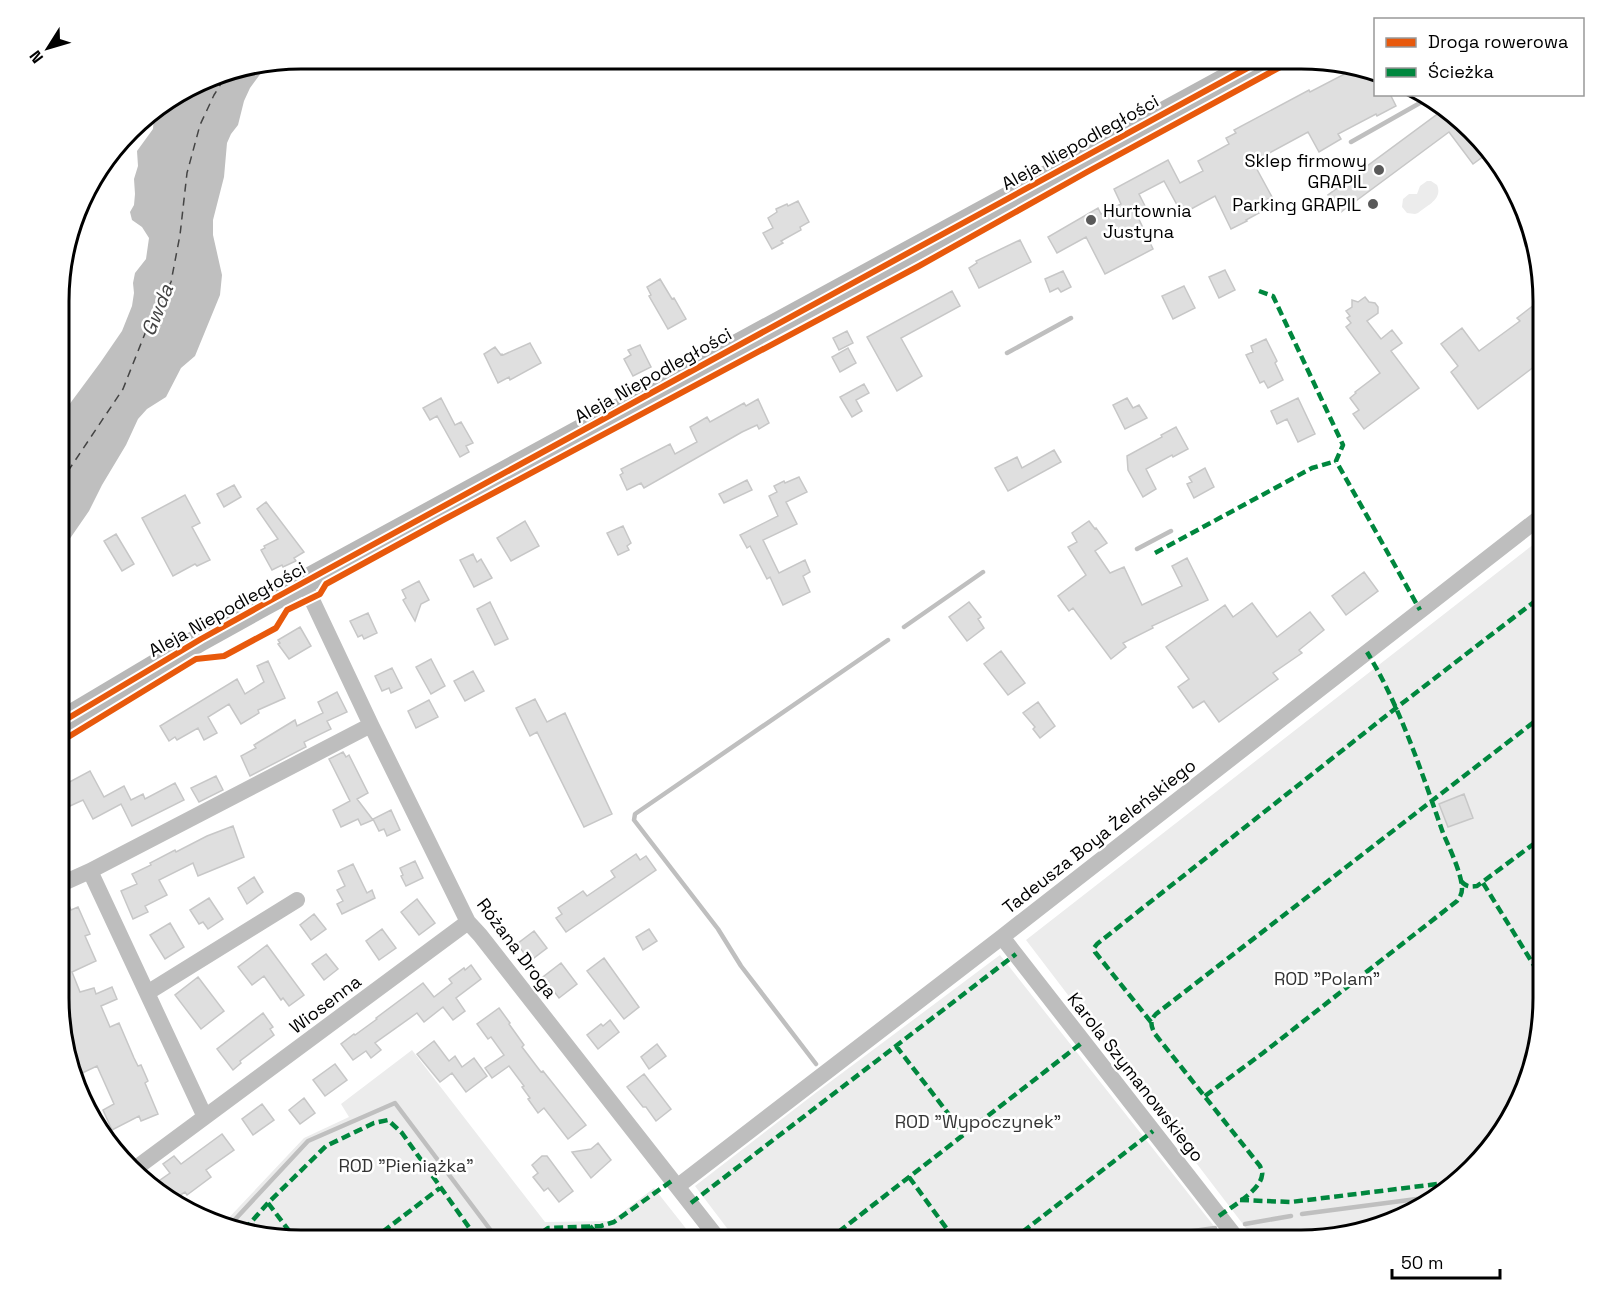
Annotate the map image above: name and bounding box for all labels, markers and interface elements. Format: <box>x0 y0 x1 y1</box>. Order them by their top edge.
north arrow <box>18 18 78 78</box>
legend <box>1374 18 1584 96</box>
text: Droga rowerowa <box>1428 30 1568 53</box>
text: N <box>25 46 48 67</box>
text: Ścieżka <box>1428 60 1494 83</box>
street label: Aleja Niepodległości <box>997 89 1163 195</box>
place label: Sklep firmowy GRAPIL <box>1244 149 1367 193</box>
marker: Sklep firmowy GRAPIL <box>1372 163 1386 177</box>
place label: Parking GRAPIL <box>1232 193 1361 216</box>
marker: Parking GRAPIL <box>1366 197 1380 211</box>
place label: Hurtownia Justyna <box>1103 199 1192 243</box>
marker: Hurtownia Justyna <box>1084 213 1098 227</box>
water label: Gwda <box>135 280 179 340</box>
street label: Aleja Niepodległości <box>570 322 736 428</box>
street label: Aleja Niepodległości <box>144 556 310 662</box>
street label: Tadeusza Boya Żeleńskiego <box>998 753 1200 919</box>
street label: Różana Droga <box>472 893 562 1003</box>
park label: ROD "Polam" <box>1274 967 1380 990</box>
street label: Wiosenna <box>285 970 365 1038</box>
street label: Karola Szymanowskiego <box>1063 988 1209 1166</box>
park label: ROD "Wypoczynek" <box>895 1110 1061 1133</box>
park label: ROD "Pieniążka" <box>338 1154 474 1177</box>
scale bar <box>1392 1242 1500 1280</box>
text: 50 m <box>1401 1251 1443 1274</box>

